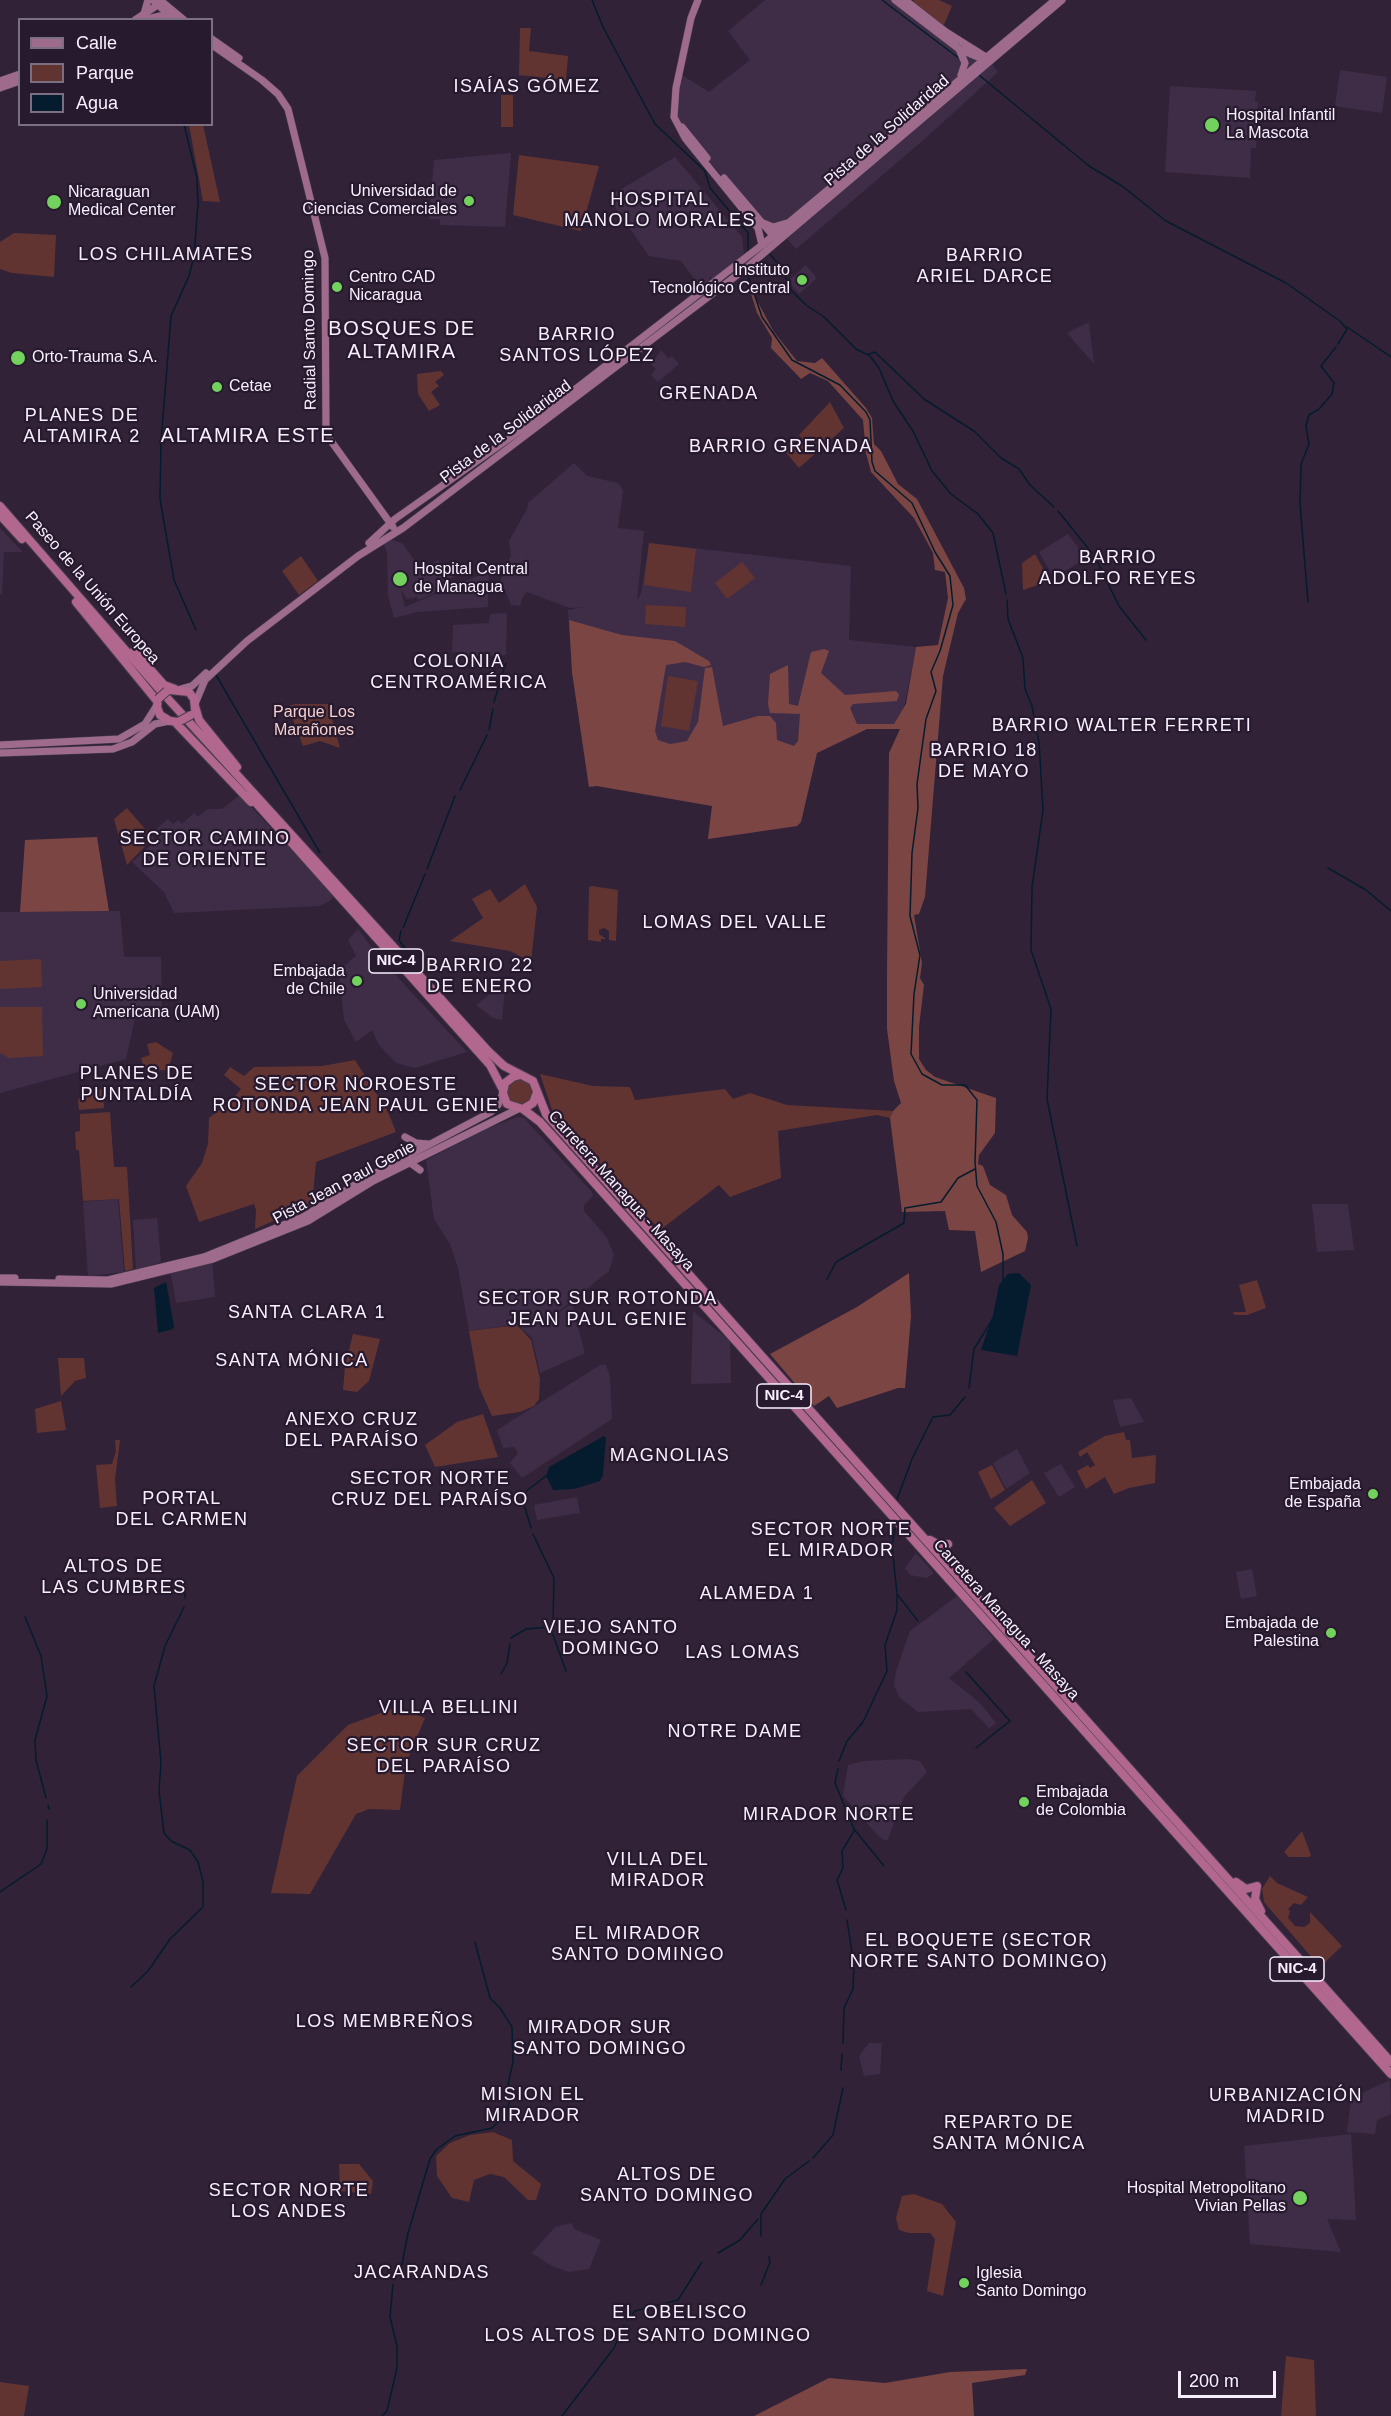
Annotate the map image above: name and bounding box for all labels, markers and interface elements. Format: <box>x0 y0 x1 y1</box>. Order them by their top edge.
legend <box>18 18 213 126</box>
text: Calle <box>76 33 117 53</box>
text: Parque <box>76 63 134 83</box>
street label: Pista de la Solidaridad <box>821 72 953 190</box>
district label: ISAÍAS GÓMEZ <box>453 76 601 98</box>
text: Agua <box>76 93 118 113</box>
place label: Hospital Infantil La Mascota <box>1226 106 1335 144</box>
marker: Hospital Infantil La Mascota <box>1203 116 1221 134</box>
place label: Universidad de Ciencias Comerciales <box>302 182 457 220</box>
place label: Nicaraguan Medical Center <box>68 183 176 221</box>
district label: HOSPITAL MANOLO MORALES <box>564 189 756 232</box>
marker: Nicaraguan Medical Center <box>45 193 63 211</box>
marker: Universidad de Ciencias Comerciales <box>462 194 476 208</box>
district label: LOS CHILAMATES <box>78 244 254 266</box>
district label: BARRIO ARIEL DARCE <box>917 245 1053 288</box>
street label: Radial Santo Domingo <box>299 250 321 410</box>
place label: Instituto Tecnológico Central <box>649 261 790 299</box>
place label: Centro CAD Nicaragua <box>349 268 435 306</box>
marker: Instituto Tecnológico Central <box>795 273 809 287</box>
marker: Centro CAD Nicaragua <box>330 280 344 294</box>
district label: BOSQUES DE ALTAMIRA <box>328 317 476 364</box>
district label: BARRIO SANTOS LÓPEZ <box>499 324 655 366</box>
place label: Orto-Trauma S.A. <box>32 348 158 368</box>
marker: Orto-Trauma S.A. <box>9 349 27 367</box>
street label: Pista de la Solidaridad <box>437 376 575 488</box>
place label: Cetae <box>229 377 272 397</box>
marker: Cetae <box>210 380 224 394</box>
district label: GRENADA <box>659 383 759 405</box>
district label: PLANES DE ALTAMIRA 2 <box>23 405 141 448</box>
district label: ALTAMIRA ESTE <box>161 424 335 448</box>
district label: BARRIO GRENADA <box>689 436 873 458</box>
street label: Paseo de la Unión Europea <box>21 508 163 668</box>
district label: BARRIO ADOLFO REYES <box>1039 547 1197 590</box>
place label: Hospital Central de Managua <box>414 560 528 598</box>
marker: Hospital Central de Managua <box>391 570 409 588</box>
district label: COLONIA CENTROAMÉRICA <box>370 651 548 694</box>
park label: Parque Los Marañones <box>273 703 355 741</box>
district label: BARRIO WALTER FERRETI <box>992 715 1252 737</box>
district label: BARRIO 18 DE MAYO <box>930 740 1038 783</box>
district label: SECTOR CAMINO DE ORIENTE <box>119 828 291 870</box>
district label: LOMAS DEL VALLE <box>642 912 828 934</box>
road number: NIC-4 <box>369 949 423 973</box>
district label: BARRIO 22 DE ENERO <box>426 955 534 998</box>
place label: Embajada de Chile <box>273 962 345 1000</box>
marker: Embajada de Chile <box>350 974 364 988</box>
place label: Universidad Americana (UAM) <box>93 985 220 1023</box>
marker: Universidad Americana (UAM) <box>74 997 88 1011</box>
district label: PLANES DE PUNTALDÍA <box>80 1063 194 1106</box>
district label: SECTOR NOROESTE ROTONDA JEAN PAUL GENIE <box>213 1074 499 1116</box>
street label: Carretera Managua - Masaya <box>544 1107 698 1275</box>
street label: Pista Jean Paul Genie <box>270 1137 418 1229</box>
district label: SECTOR SUR ROTONDA JEAN PAUL GENIE <box>478 1288 718 1330</box>
district label: SANTA CLARA 1 <box>228 1302 386 1324</box>
district label: SANTA MÓNICA <box>215 1350 369 1372</box>
road number: NIC-4 <box>757 1384 811 1408</box>
district label: ANEXO CRUZ DEL PARAÍSO <box>284 1409 420 1452</box>
district label: MAGNOLIAS <box>610 1445 730 1467</box>
district label: SECTOR NORTE CRUZ DEL PARAÍSO <box>331 1468 529 1510</box>
place label: Embajada de España <box>1284 1475 1361 1513</box>
marker: Embajada de España <box>1366 1487 1380 1501</box>
district label: PORTAL DEL CARMEN <box>115 1488 249 1530</box>
district label: SECTOR NORTE EL MIRADOR <box>751 1519 911 1562</box>
street label: Carretera Managua - Masaya <box>929 1536 1083 1704</box>
district label: ALTOS DE LAS CUMBRES <box>41 1556 187 1598</box>
district label: ALAMEDA 1 <box>700 1583 814 1605</box>
place label: Embajada de Palestina <box>1225 1614 1319 1652</box>
district label: VIEJO SANTO DOMINGO <box>543 1617 679 1660</box>
marker: Embajada de Palestina <box>1324 1626 1338 1640</box>
district label: LAS LOMAS <box>685 1642 801 1664</box>
district label: VILLA BELLINI <box>379 1697 519 1719</box>
district label: NOTRE DAME <box>667 1721 803 1743</box>
district label: SECTOR SUR CRUZ DEL PARAÍSO <box>346 1735 542 1778</box>
place label: Embajada de Colombia <box>1036 1783 1126 1821</box>
marker: Embajada de Colombia <box>1017 1795 1031 1809</box>
district label: MIRADOR NORTE <box>743 1804 915 1826</box>
district label: VILLA DEL MIRADOR <box>607 1849 709 1892</box>
district label: EL MIRADOR SANTO DOMINGO <box>551 1923 725 1966</box>
district label: EL BOQUETE (SECTOR NORTE SANTO DOMINGO) <box>850 1930 1108 1972</box>
road number: NIC-4 <box>1270 1957 1324 1981</box>
district label: LOS MEMBREÑOS <box>296 2011 474 2033</box>
district label: MIRADOR SUR SANTO DOMINGO <box>513 2017 687 2060</box>
district label: MISION EL MIRADOR <box>481 2084 585 2126</box>
district label: URBANIZACIÓN MADRID <box>1209 2085 1363 2128</box>
district label: REPARTO DE SANTA MÓNICA <box>932 2112 1086 2154</box>
district label: ALTOS DE SANTO DOMINGO <box>580 2164 754 2206</box>
place label: Hospital Metropolitano Vivian Pellas <box>1127 2179 1286 2217</box>
district label: SECTOR NORTE LOS ANDES <box>209 2180 369 2222</box>
marker: Hospital Metropolitano Vivian Pellas <box>1291 2189 1309 2207</box>
district label: JACARANDAS <box>354 2262 490 2284</box>
place label: Iglesia Santo Domingo <box>976 2264 1086 2302</box>
marker: Iglesia Santo Domingo <box>957 2276 971 2290</box>
district label: EL OBELISCO <box>612 2302 748 2324</box>
district label: LOS ALTOS DE SANTO DOMINGO <box>484 2325 812 2347</box>
scale bar <box>1181 2359 1278 2397</box>
text: 200 m <box>1189 2371 1239 2391</box>

